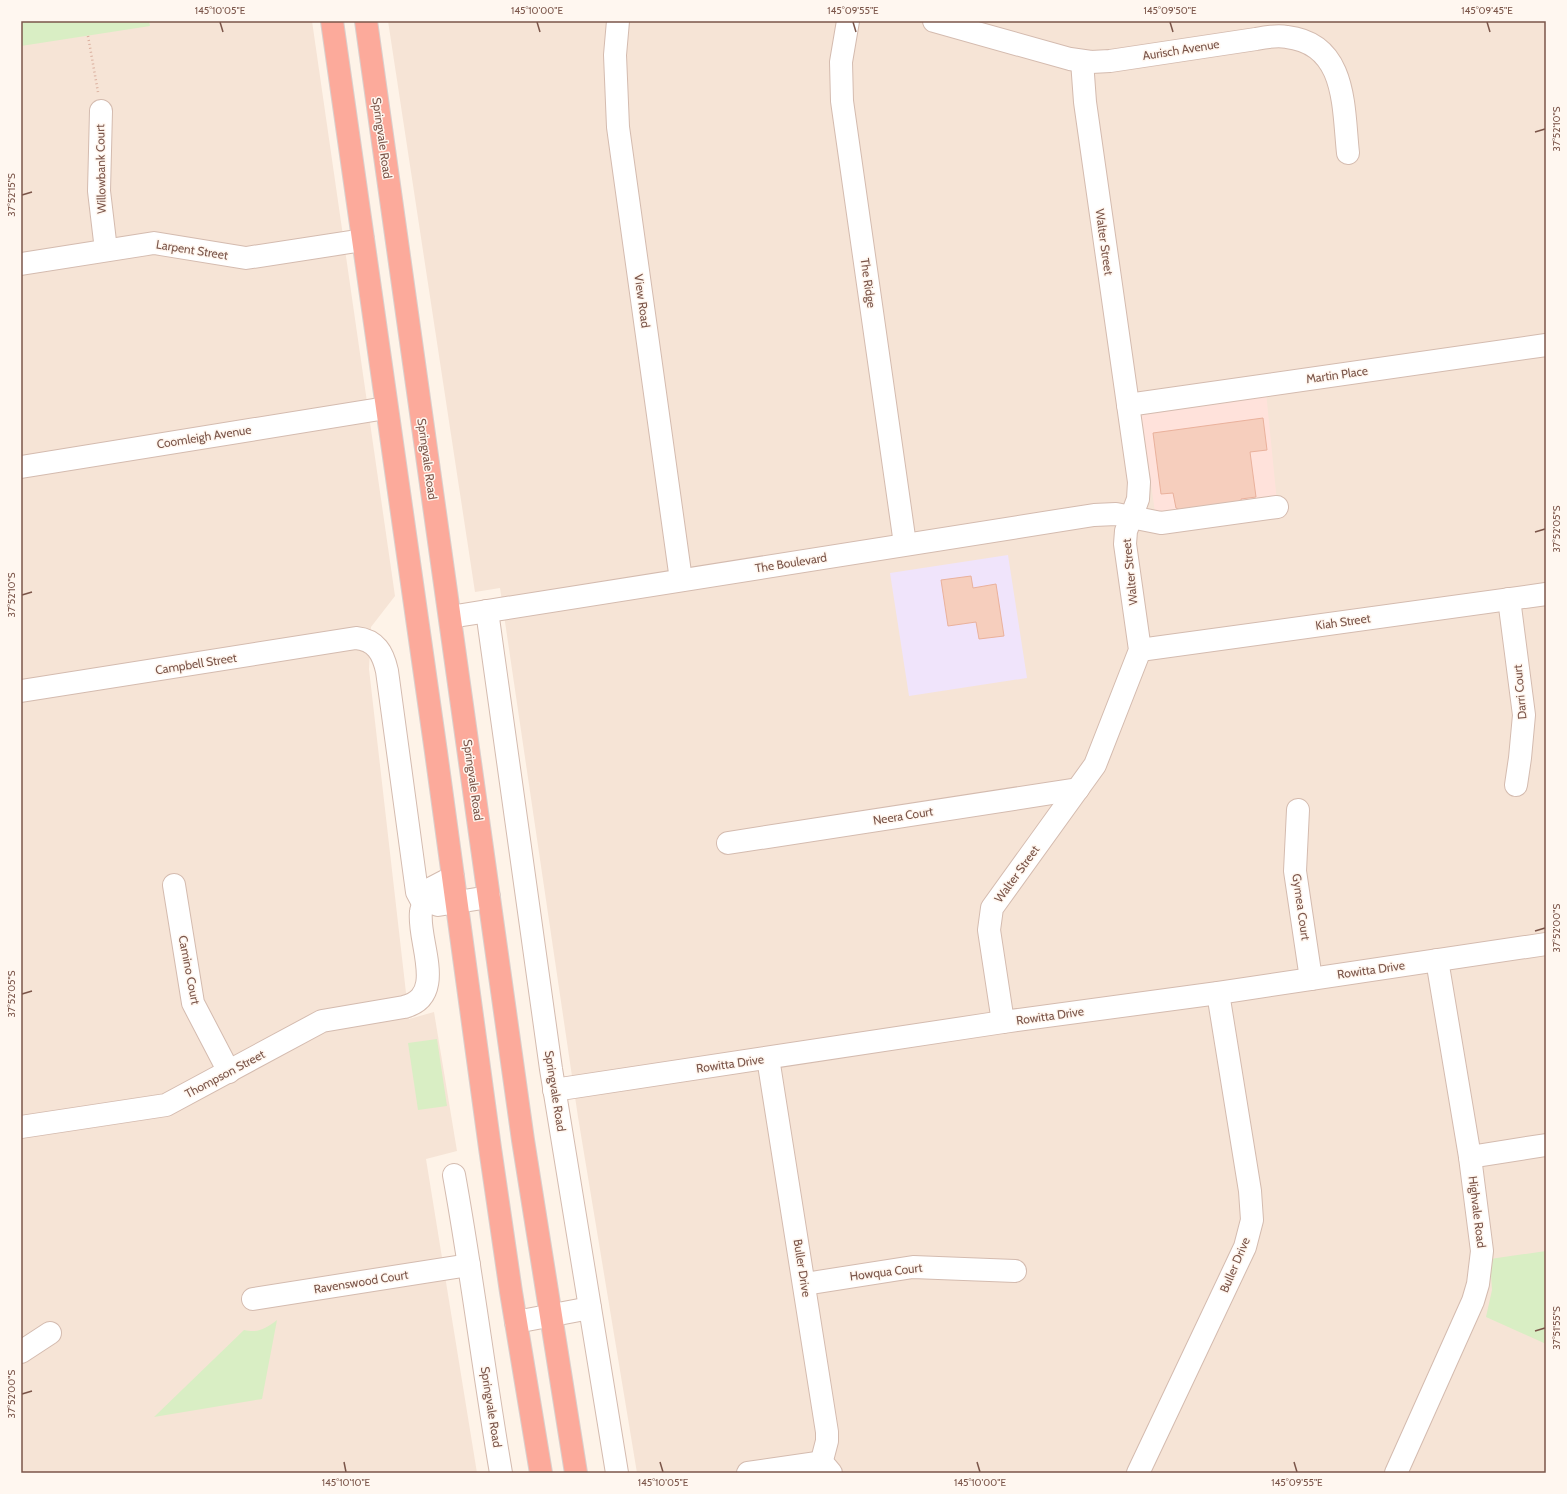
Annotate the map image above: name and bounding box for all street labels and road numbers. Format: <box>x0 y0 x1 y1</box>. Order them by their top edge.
street label: Aurisch Avenue <box>1141 36 1220 63</box>
street label: Springvale Road <box>369 96 396 180</box>
street label: Willowbank Court <box>92 124 109 214</box>
street label: Walter Street <box>1092 208 1117 276</box>
street label: Larpent Street <box>155 236 229 263</box>
street label: The Ridge <box>858 257 879 309</box>
street label: View Road <box>631 273 654 329</box>
street label: Martin Place <box>1305 363 1369 386</box>
street label: Springvale Road <box>414 417 441 501</box>
street label: Coomleigh Avenue <box>156 422 252 451</box>
street label: Walter Street <box>1119 538 1140 606</box>
street label: The Boulevard <box>754 549 828 576</box>
street label: Kiah Street <box>1314 610 1371 633</box>
street label: Campbell Street <box>154 650 238 677</box>
street label: Darri Court <box>1510 664 1529 720</box>
street label: Springvale Road <box>460 738 487 822</box>
street label: Neera Court <box>872 803 934 828</box>
street label: Walter Street <box>991 842 1042 905</box>
street label: Gymea Court <box>1289 873 1314 941</box>
street label: Camino Court <box>175 934 204 1006</box>
street label: Rowitta Drive <box>1336 957 1406 982</box>
street label: Rowitta Drive <box>1015 1003 1085 1028</box>
street label: Thompson Street <box>182 1046 267 1101</box>
street label: Springvale Road <box>542 1049 569 1133</box>
street label: Rowitta Drive <box>695 1051 765 1076</box>
street label: Highvale Road <box>1466 1175 1489 1249</box>
street label: Buller Drive <box>1216 1235 1253 1295</box>
street label: Buller Drive <box>791 1238 814 1298</box>
street label: Howqua Court <box>849 1260 923 1283</box>
street label: Ravenswood Court <box>313 1267 409 1296</box>
street label: Springvale Road <box>478 1365 505 1449</box>

